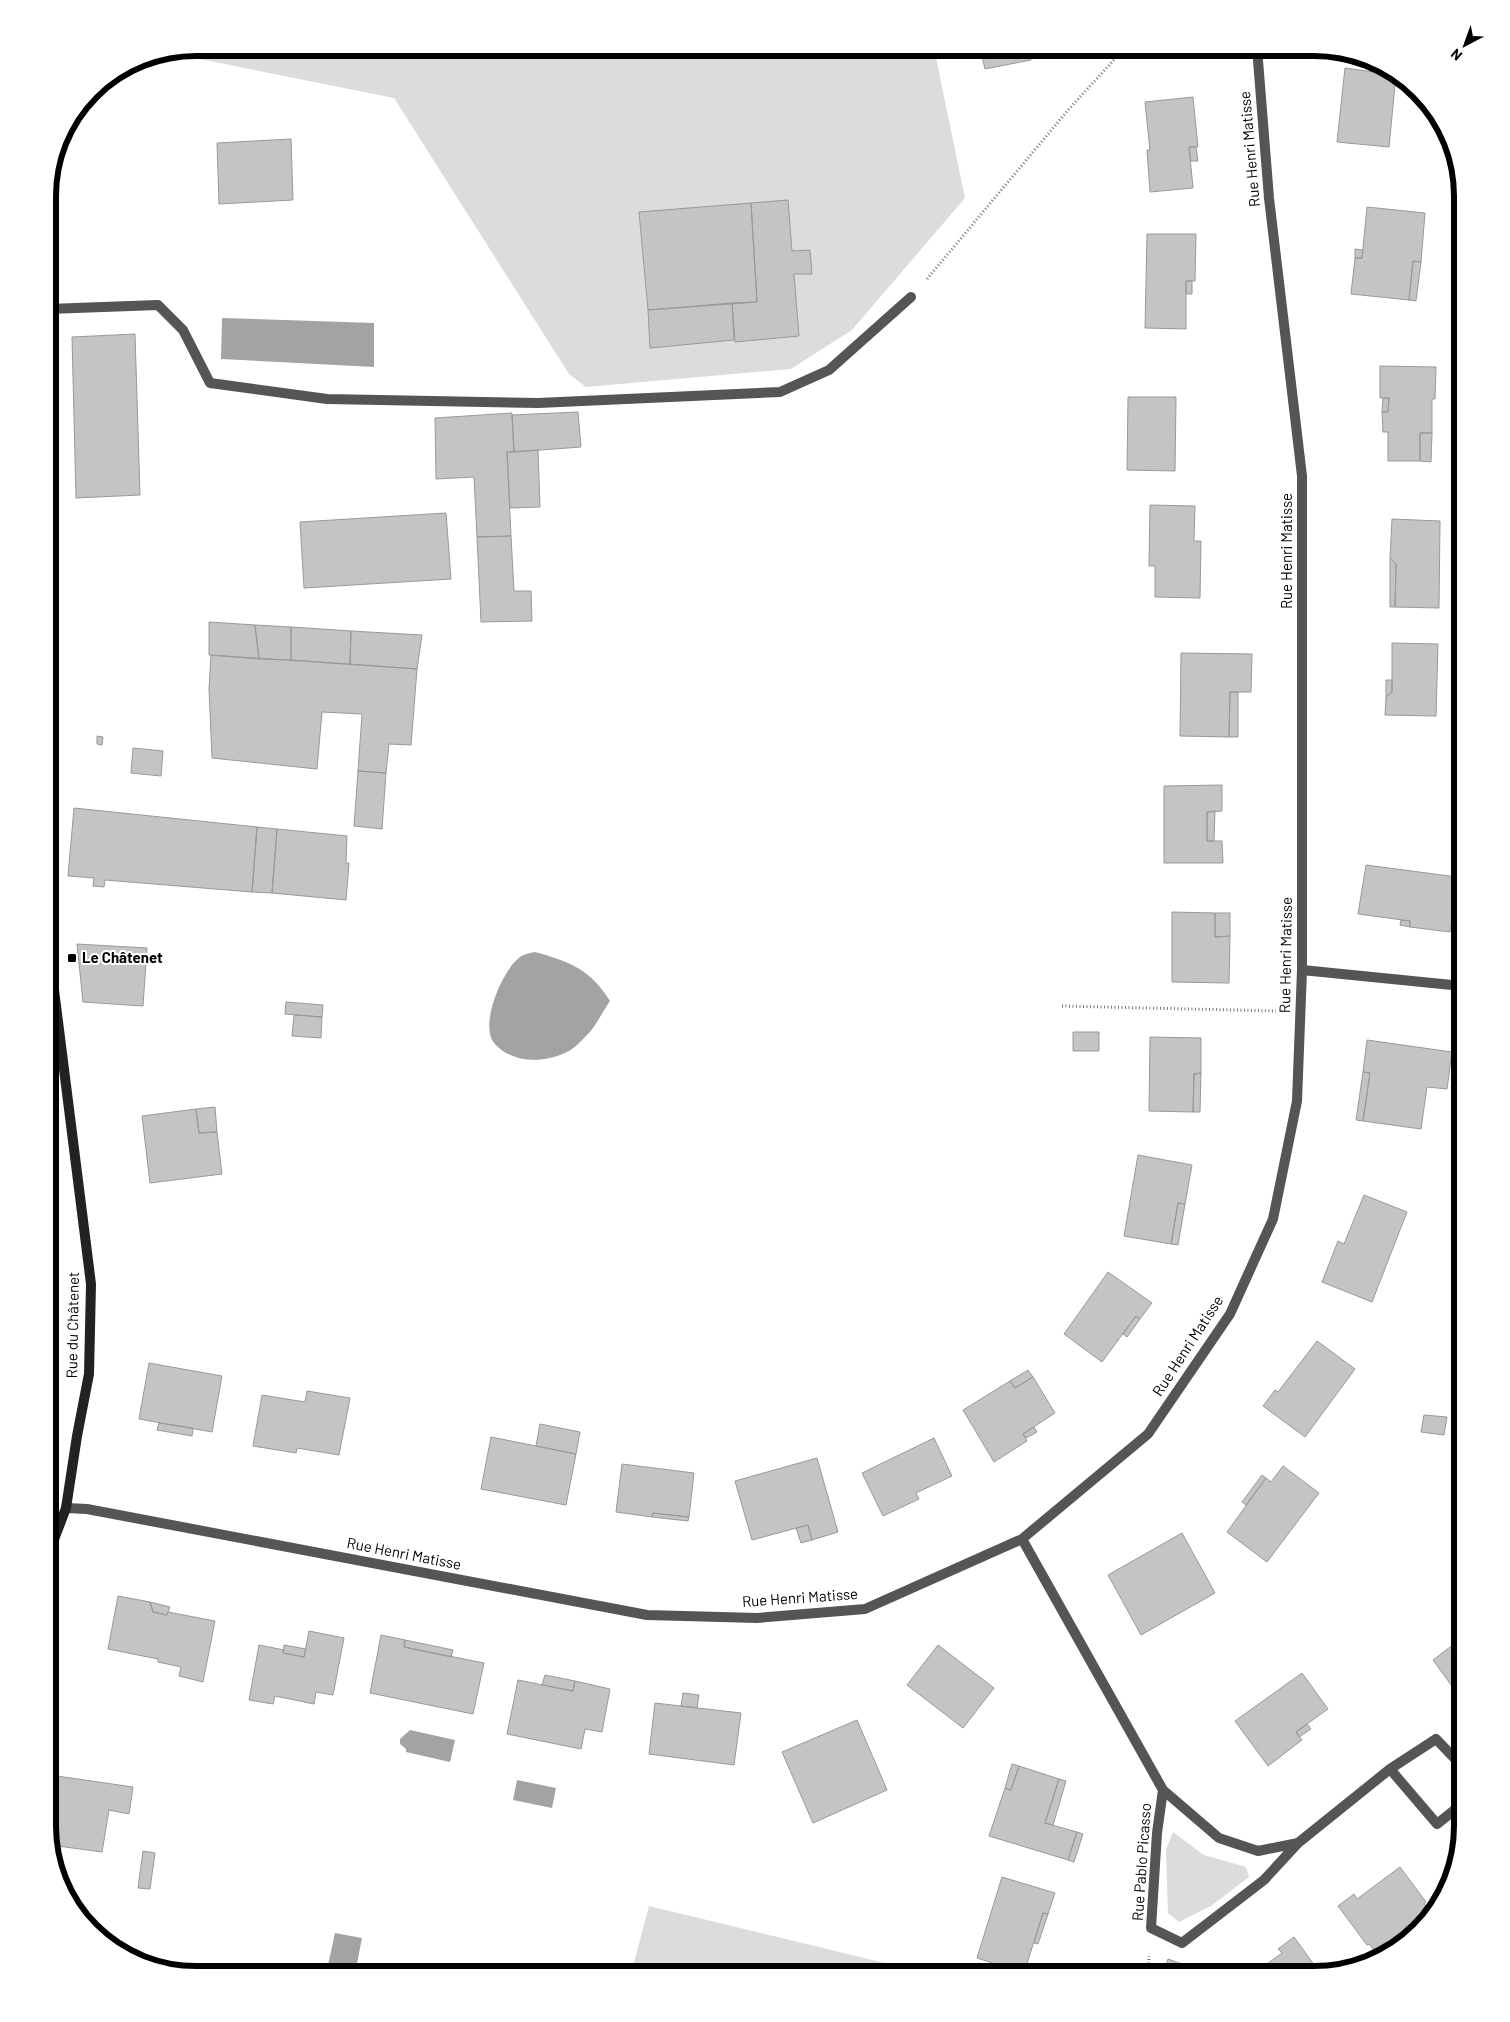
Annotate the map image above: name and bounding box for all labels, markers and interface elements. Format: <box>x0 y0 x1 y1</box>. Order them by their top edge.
north arrow <box>1440 20 1490 70</box>
text: N <box>1447 46 1465 65</box>
street label: Rue Henri Matisse <box>1235 90 1263 208</box>
street label: Rue Henri Matisse <box>1277 493 1295 609</box>
street label: Rue Henri Matisse <box>1275 897 1295 1013</box>
place label: Le Châtenet <box>82 948 163 966</box>
marker: Le Châtenet <box>66 952 78 964</box>
street label: Rue du Châtenet <box>62 1271 82 1379</box>
street label: Rue Henri Matisse <box>1148 1292 1226 1399</box>
street label: Rue Henri Matisse <box>345 1533 463 1573</box>
street label: Rue Henri Matisse <box>741 1584 859 1610</box>
street label: Rue Pablo Picasso <box>1128 1802 1154 1921</box>

